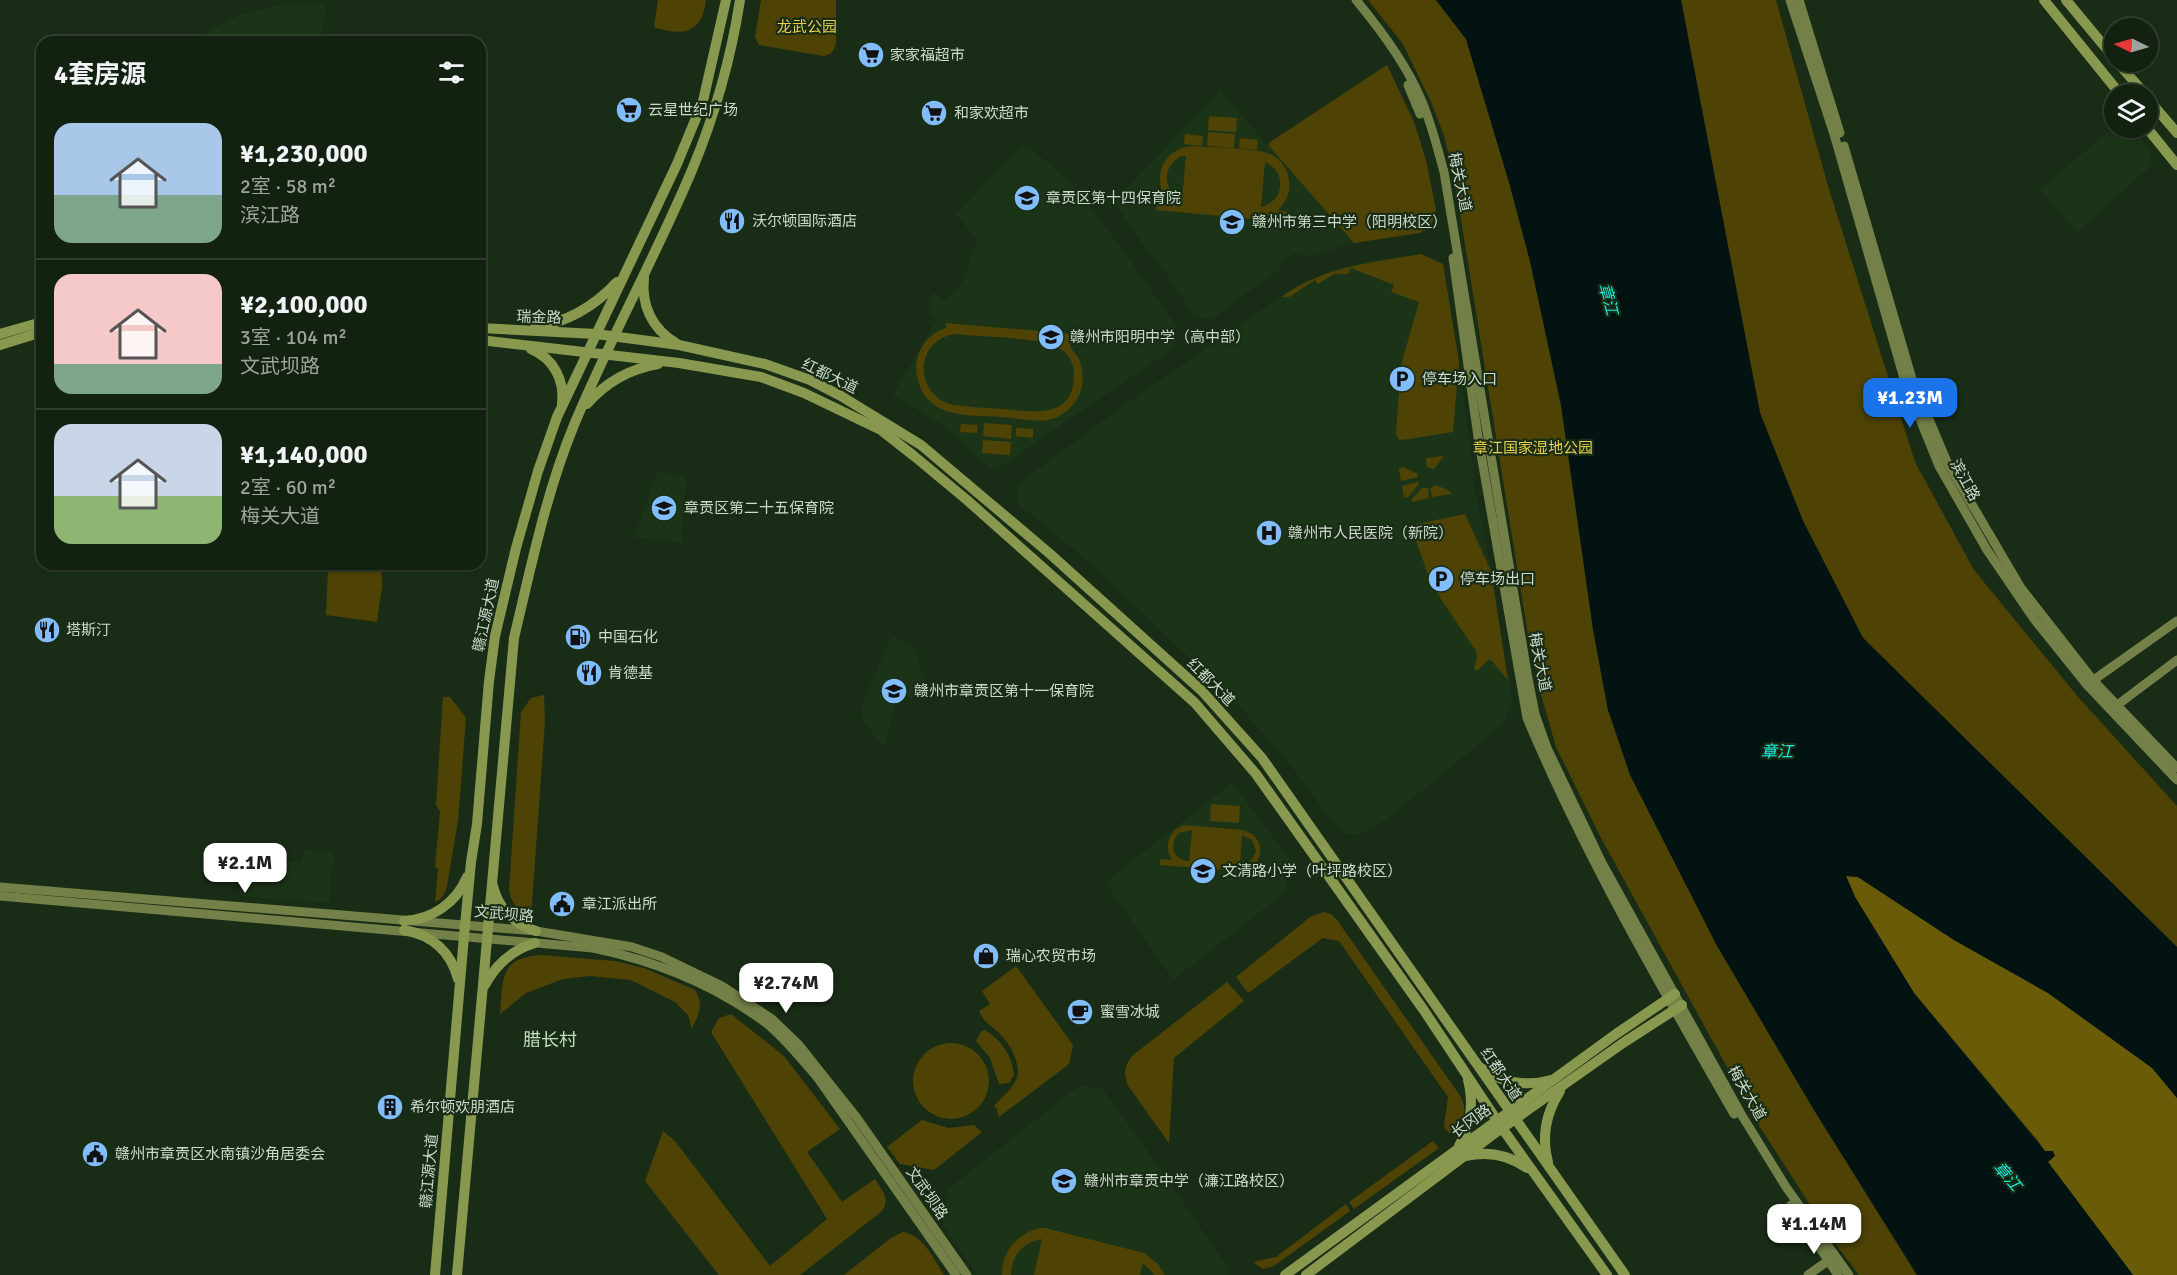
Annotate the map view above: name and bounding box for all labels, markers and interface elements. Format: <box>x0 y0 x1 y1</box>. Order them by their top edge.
park label: 龙武公园 <box>777 18 837 36</box>
north arrow <box>2104 18 2158 72</box>
map controls <box>2104 18 2158 138</box>
supermarket icon: 家家福超市 <box>856 40 886 70</box>
place label: 家家福超市 <box>890 46 965 64</box>
icon: filters <box>435 56 468 89</box>
text: 4套房源 <box>54 59 146 91</box>
button: layers <box>2104 84 2158 138</box>
supermarket icon: 云星世纪广场 <box>614 95 644 125</box>
supermarket icon: 和家欢超市 <box>919 98 949 128</box>
place label: 云星世纪广场 <box>648 101 738 119</box>
place label: 和家欢超市 <box>954 104 1029 122</box>
text: ¥1,230,000 <box>240 138 368 170</box>
icon: home <box>102 147 174 219</box>
street label: 梅关大道 <box>1445 151 1475 213</box>
text: 2室 · 58 m² <box>240 174 336 199</box>
school or university icon: 章贡区第十四保育院 <box>1012 183 1042 213</box>
place label: 章贡区第十四保育院 <box>1046 189 1181 207</box>
text: 滨江路 <box>240 203 300 228</box>
restaurant icon: 沃尔顿国际酒店 <box>717 206 747 236</box>
school or university icon: 赣州市第三中学（阳明校区） <box>1217 207 1247 237</box>
place label: 沃尔顿国际酒店 <box>752 212 857 230</box>
place label: 赣州市第三中学（阳明校区） <box>1252 213 1447 231</box>
water label: 章江 <box>1594 281 1622 319</box>
text: ¥2,100,000 <box>240 289 368 321</box>
icon: home <box>102 298 174 370</box>
street label: 瑞金路 <box>516 307 562 327</box>
school or university icon: 赣州市阳明中学（高中部） <box>1036 322 1066 352</box>
text: 3室 · 104 m² <box>240 325 347 350</box>
place label: 赣州市阳明中学（高中部） <box>1070 328 1250 346</box>
text: 文武坝路 <box>240 354 320 379</box>
street label: 红都大道 <box>799 355 861 397</box>
parking icon: 停车场入口 <box>1387 364 1417 394</box>
place label: 停车场入口 <box>1422 370 1497 388</box>
pin: ¥1.23M <box>1861 378 1959 429</box>
text: ¥1.23M <box>1877 385 1943 410</box>
text: ¥1,140,000 <box>240 439 368 471</box>
park label: 章江国家湿地公园 <box>1473 439 1593 457</box>
icon: home <box>102 448 174 520</box>
street label: 滨江路 <box>1946 456 1984 504</box>
text: 2室 · 60 m² <box>240 475 336 500</box>
school or university icon: 章贡区第二十五保育院 <box>649 493 679 523</box>
place label: 章贡区第二十五保育院 <box>684 499 834 517</box>
text: 梅关大道 <box>240 504 320 529</box>
hospital icon: 赣州市人民医院（新院） <box>1254 518 1284 548</box>
place label: 赣州市人民医院（新院） <box>1288 524 1453 542</box>
parking icon: 停车场出口 <box>1426 564 1456 594</box>
place label: 停车场出口 <box>1460 570 1535 588</box>
street label: 赣江源大道 <box>469 576 503 654</box>
restaurant icon: 塔斯汀 <box>32 615 62 645</box>
place label: 塔斯汀 <box>66 621 111 639</box>
fuel station icon: 中国石化 <box>563 622 593 652</box>
place label: 中国石化 <box>598 628 658 646</box>
street label: 梅关大道 <box>1525 631 1555 693</box>
street label: 红都大道 <box>1183 654 1239 710</box>
restaurant icon: 肯德基 <box>574 658 604 688</box>
place label: 肯德基 <box>608 664 653 682</box>
school or university icon: 赣州市章贡区第十一保育院 <box>879 676 909 706</box>
place label: 赣州市章贡区第十一保育院 <box>914 682 1094 700</box>
water label: 章江 <box>1761 742 1795 762</box>
pin: ¥2.1M <box>203 843 287 894</box>
text: ¥2.1M <box>218 850 272 875</box>
school or university icon: 文清路小学（叶坪路校区） <box>1188 856 1218 886</box>
place label: 文清路小学（叶坪路校区） <box>1222 862 1402 880</box>
public building icon: 章江派出所 <box>547 889 577 919</box>
place label: 章江派出所 <box>582 895 657 913</box>
street label: 文武坝路 <box>473 902 535 926</box>
shop icon: 瑞心农贸市场 <box>971 941 1001 971</box>
place label: 瑞心农贸市场 <box>1006 947 1096 965</box>
pin: ¥2.74M <box>737 963 835 1014</box>
text: ¥2.74M <box>753 970 819 995</box>
cafe icon: 蜜雪冰城 <box>1065 997 1095 1027</box>
place label: 蜜雪冰城 <box>1100 1003 1160 1021</box>
district label: 腊长村 <box>523 1029 577 1051</box>
street label: 红都大道 <box>1477 1044 1525 1104</box>
street label: 梅关大道 <box>1724 1063 1770 1123</box>
building icon: 希尔顿欢朋酒店 <box>375 1092 405 1122</box>
place label: 希尔顿欢朋酒店 <box>410 1098 515 1116</box>
street label: 长冈路 <box>1448 1100 1494 1142</box>
street label: 赣江源大道 <box>417 1133 441 1209</box>
public building icon: 赣州市章贡区水南镇沙角居委会 <box>80 1139 110 1169</box>
place label: 赣州市章贡区水南镇沙角居委会 <box>115 1145 325 1163</box>
water label: 章江 <box>1989 1158 2026 1197</box>
street label: 文武坝路 <box>902 1163 952 1223</box>
school or university icon: 赣州市章贡中学（濂江路校区） <box>1049 1166 1079 1196</box>
place label: 赣州市章贡中学（濂江路校区） <box>1084 1172 1294 1190</box>
pin: ¥1.14M <box>1765 1204 1863 1255</box>
text: ¥1.14M <box>1781 1211 1847 1236</box>

